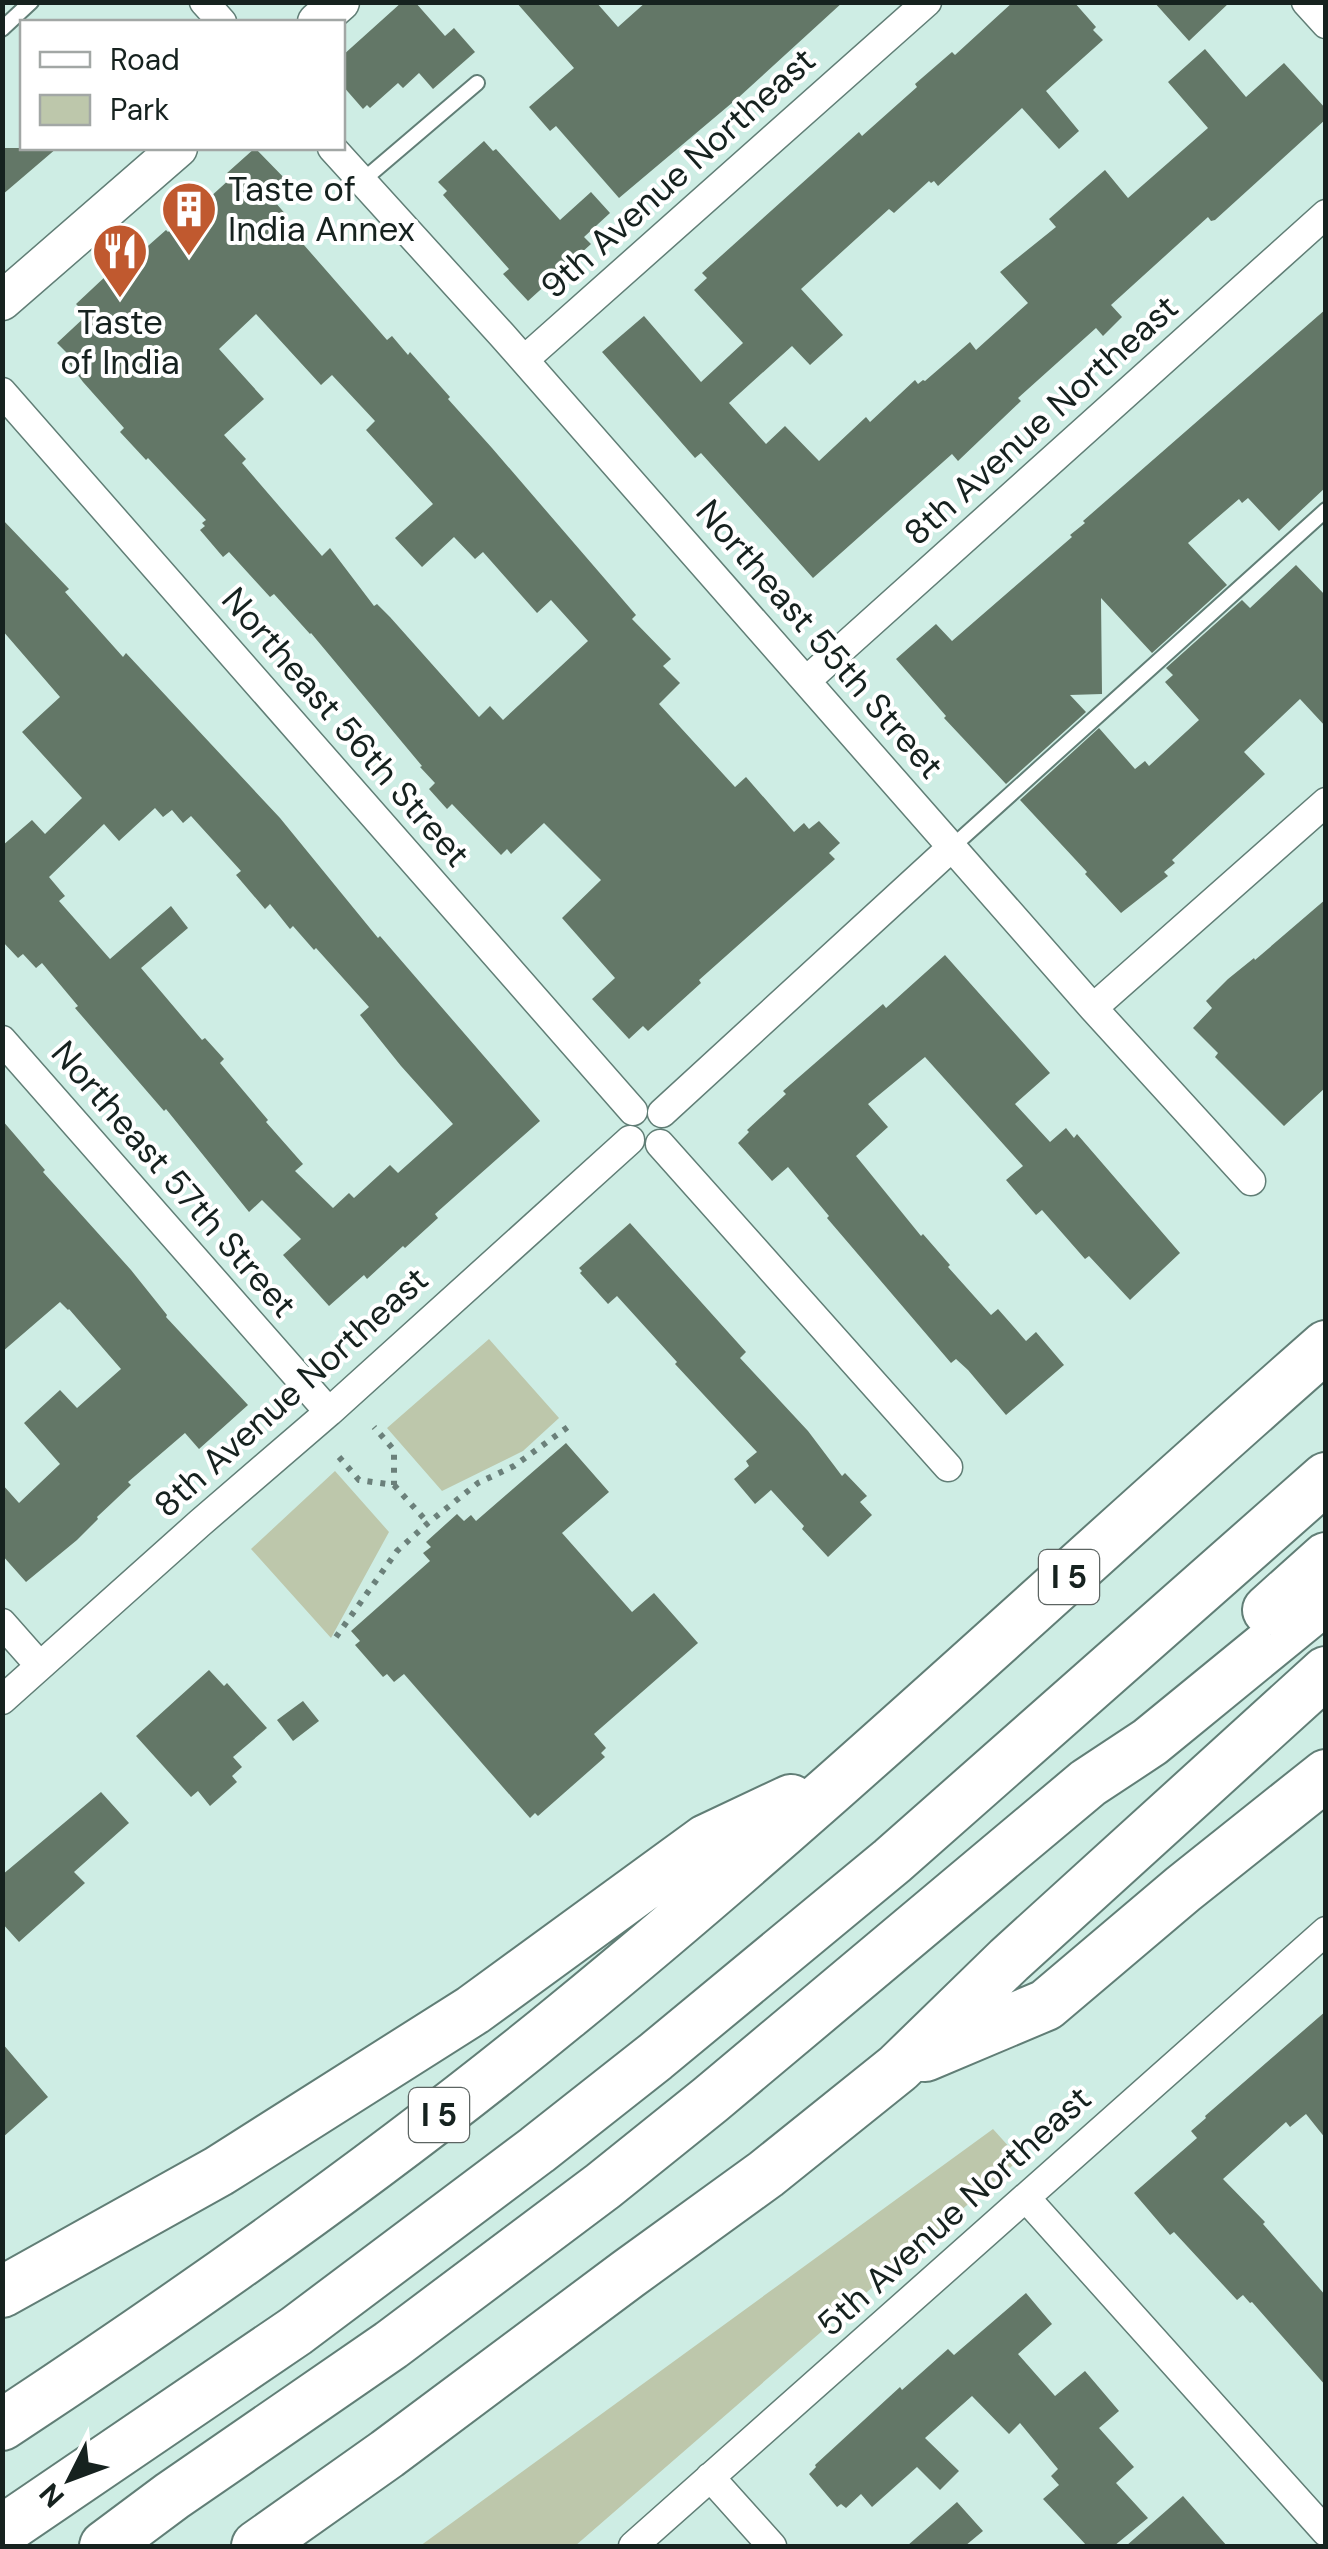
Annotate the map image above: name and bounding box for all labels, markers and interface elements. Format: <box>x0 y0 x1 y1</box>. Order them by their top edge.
legend <box>20 20 345 150</box>
street label: 9th Avenue Northeast <box>531 37 825 309</box>
text: Road <box>110 40 180 79</box>
text: Park <box>110 90 169 129</box>
place label: Taste of India Annex <box>228 166 415 252</box>
building icon: Taste of India Annex <box>159 179 219 258</box>
restaurant icon: Taste of India <box>90 221 150 300</box>
street label: 8th Avenue Northeast <box>894 285 1188 555</box>
place label: Taste of India <box>60 299 180 385</box>
street label: Northeast 55th Street <box>686 490 954 788</box>
street label: Northeast 56th Street <box>212 578 480 876</box>
street label: Northeast 57th Street <box>41 1031 307 1327</box>
street label: 8th Avenue Northeast <box>144 1257 438 1527</box>
road number: I 5 <box>1039 1550 1099 1604</box>
street label: 5th Avenue Northeast <box>807 2075 1101 2347</box>
road number: I 5 <box>409 2088 469 2142</box>
north arrow <box>20 2429 120 2529</box>
text: N <box>31 2475 72 2515</box>

